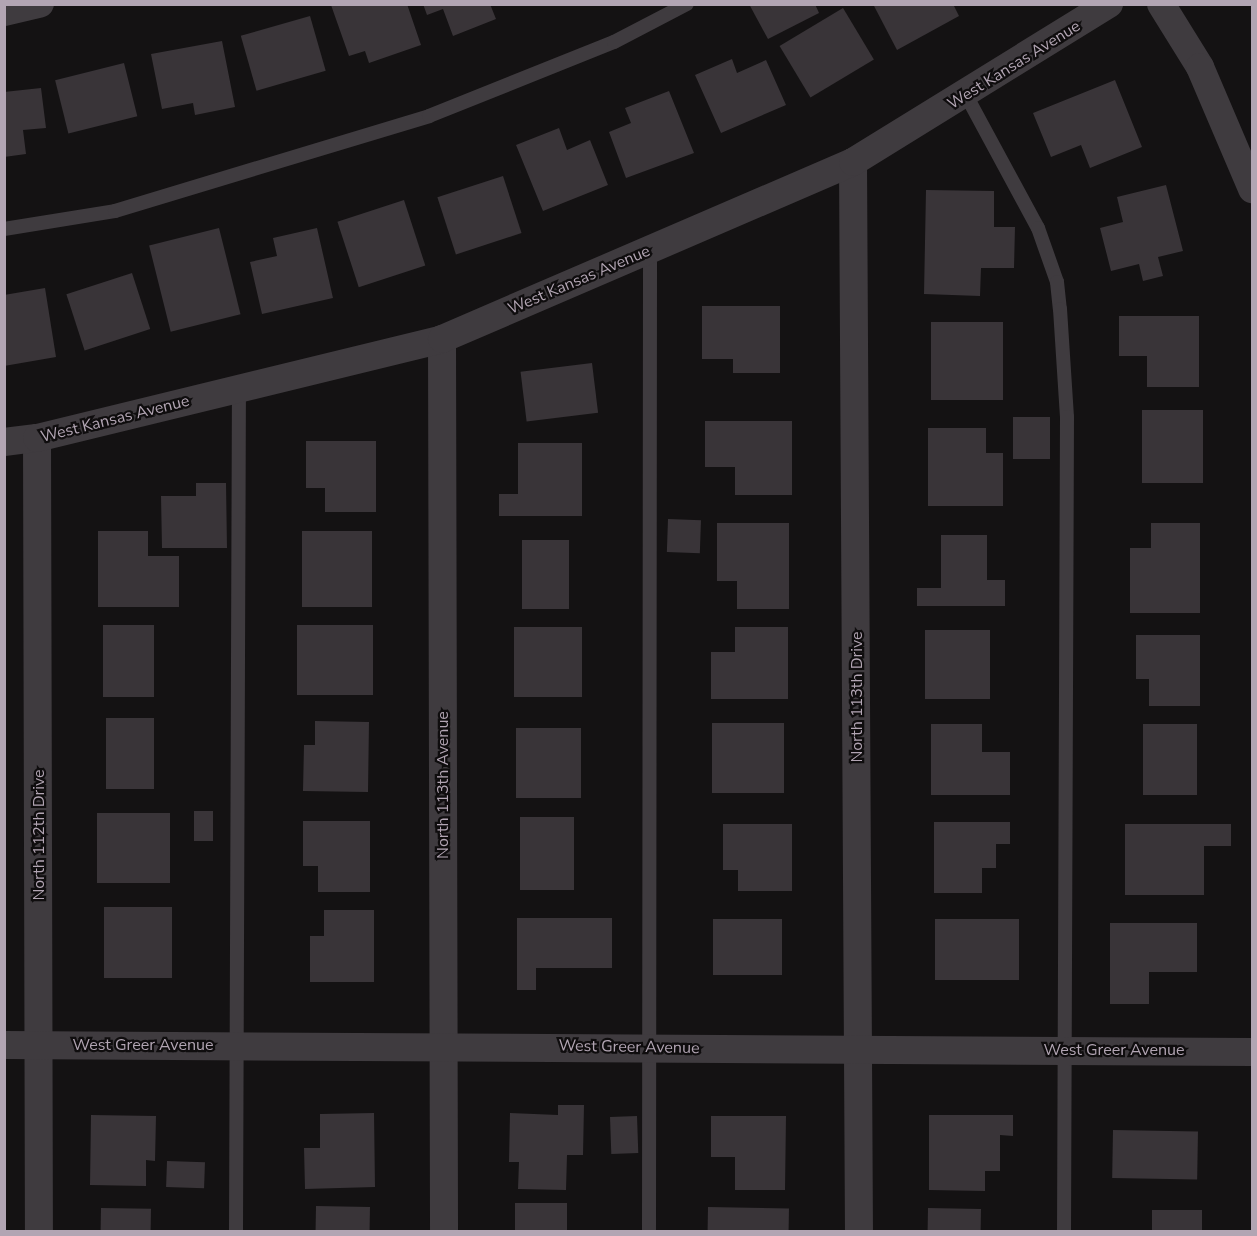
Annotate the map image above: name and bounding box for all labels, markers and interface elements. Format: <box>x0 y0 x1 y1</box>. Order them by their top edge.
street label: West Kansas Avenue <box>944 16 1084 114</box>
street label: West Kansas Avenue <box>505 241 653 319</box>
street label: West Kansas Avenue <box>39 391 191 447</box>
street label: North 113th Drive <box>847 631 867 763</box>
street label: North 113th Avenue <box>433 711 453 859</box>
street label: North 112th Drive <box>29 769 49 901</box>
street label: West Greer Avenue <box>72 1035 214 1055</box>
street label: West Greer Avenue <box>558 1036 700 1058</box>
street label: West Greer Avenue <box>1043 1040 1185 1060</box>

